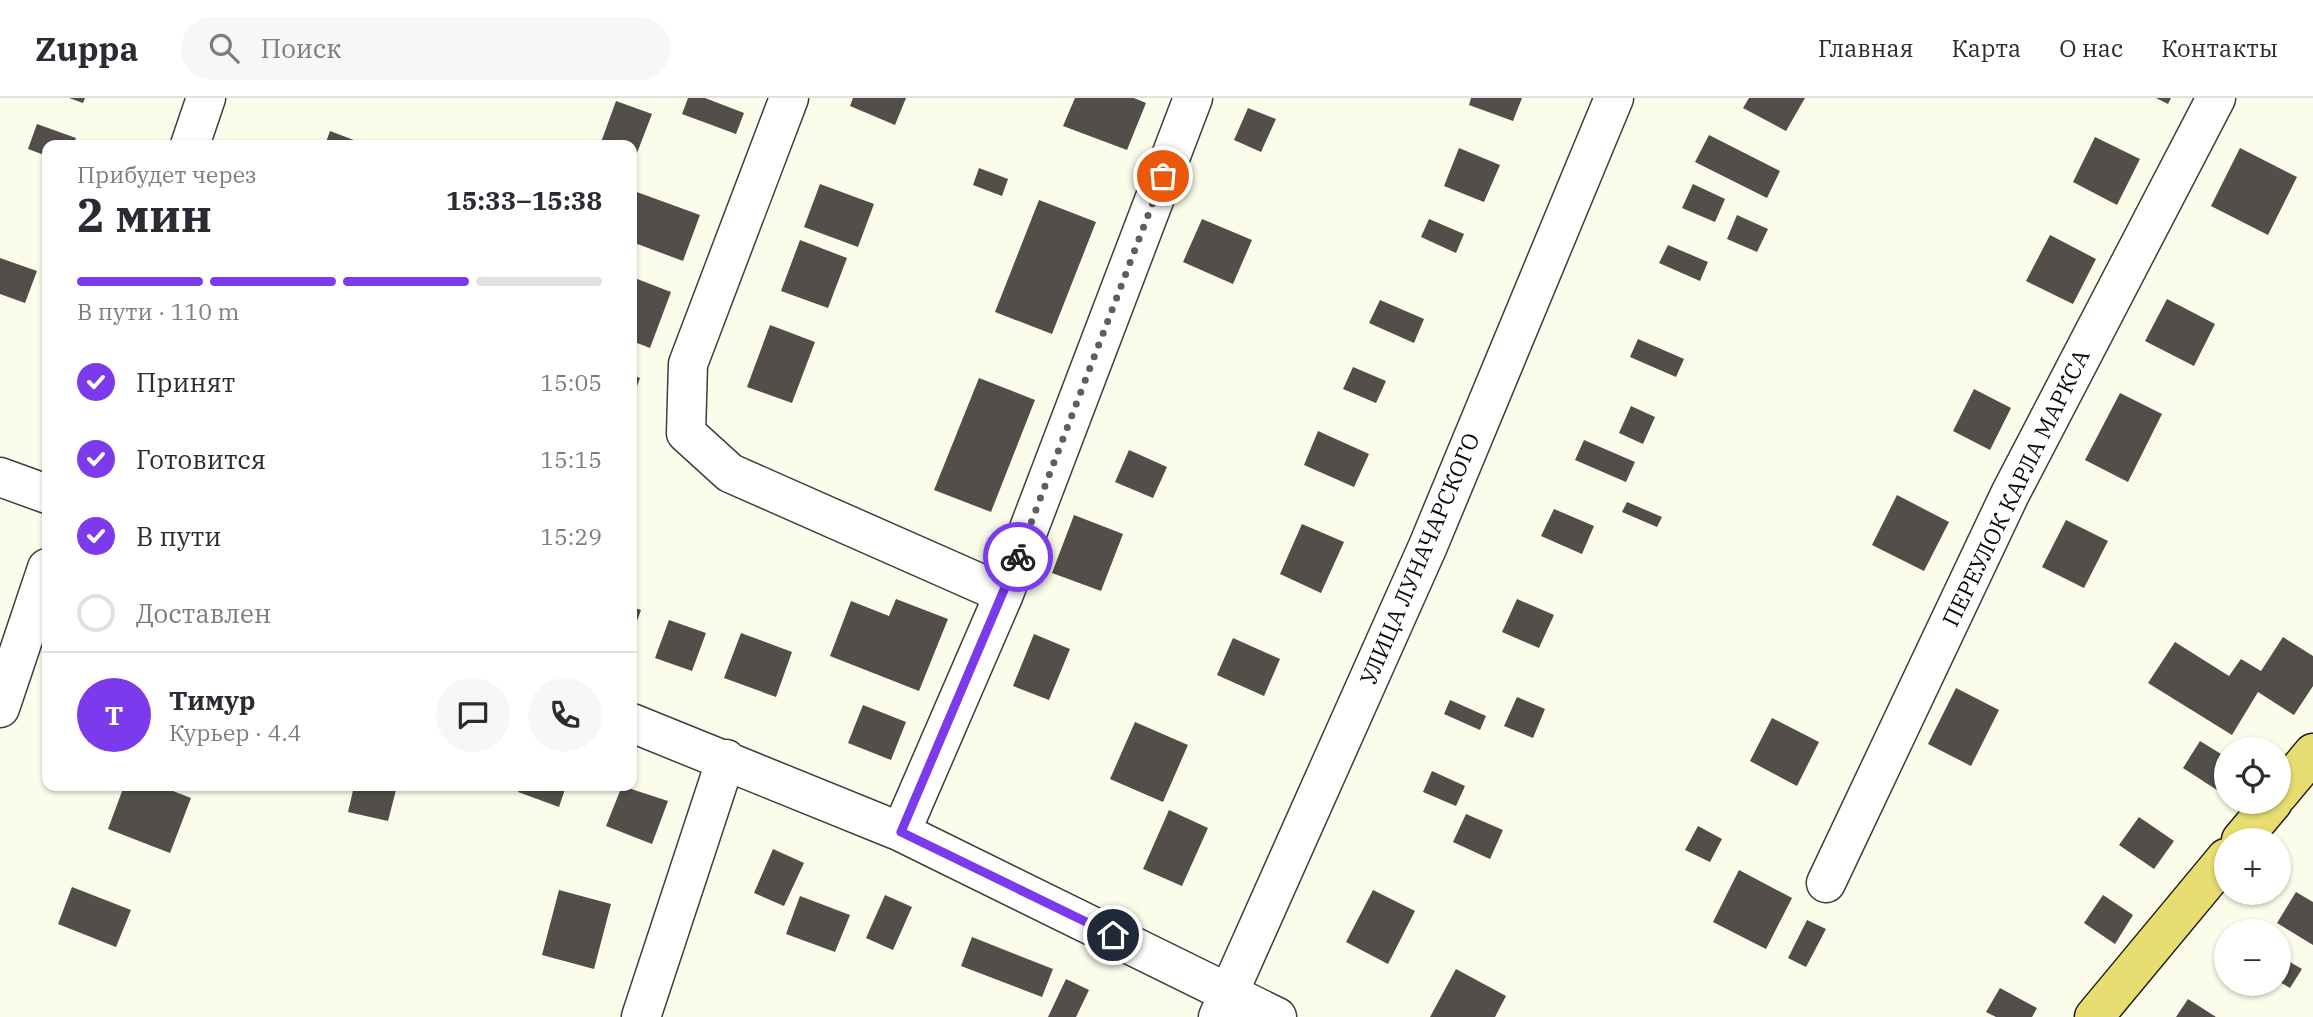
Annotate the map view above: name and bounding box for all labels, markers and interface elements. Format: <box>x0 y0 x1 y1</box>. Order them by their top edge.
search box <box>181 17 671 80</box>
text: Zuppa <box>35 27 139 70</box>
icon: search <box>205 29 243 67</box>
text: Поиск <box>261 31 341 65</box>
text: Главная <box>1818 32 1914 64</box>
text: Карта <box>1952 32 2021 64</box>
text: О нас <box>2059 32 2123 64</box>
text: Контакты <box>2161 32 2278 64</box>
pin <box>1133 146 1193 206</box>
icon: bag <box>1144 157 1182 195</box>
text: Прибудет через <box>77 159 257 189</box>
text: 15:33–15:38 <box>446 183 602 217</box>
text: 2 мин <box>77 185 212 245</box>
text: В пути · 110 m <box>77 296 239 326</box>
street label: ПЕРЕУЛОК КАРЛА МАРКСА <box>1935 344 2096 631</box>
icon: check <box>77 363 115 401</box>
text: Принят <box>136 365 235 399</box>
text: 15:05 <box>540 367 602 397</box>
street label: УЛИЦА ЛУНАЧАРСКОГО <box>1352 428 1486 689</box>
icon: check <box>77 440 115 478</box>
text: Готовится <box>136 442 266 476</box>
text: 15:15 <box>540 444 602 474</box>
icon: check <box>77 517 115 555</box>
text: В пути <box>136 519 221 553</box>
text: 15:29 <box>540 521 602 551</box>
courier <box>983 522 1053 592</box>
icon: bike <box>999 538 1037 576</box>
text: Доставлен <box>136 596 271 630</box>
button: chat <box>436 678 510 752</box>
button: phone <box>528 678 602 752</box>
text: Тимур <box>169 683 256 717</box>
text: Т <box>105 698 123 732</box>
text: Курьер · 4.4 <box>169 717 301 747</box>
map controls <box>2214 737 2291 996</box>
button: locate <box>2214 737 2291 814</box>
button: + <box>2214 828 2291 905</box>
pin <box>1083 905 1143 965</box>
icon: home <box>1094 916 1132 954</box>
button: − <box>2214 919 2291 996</box>

